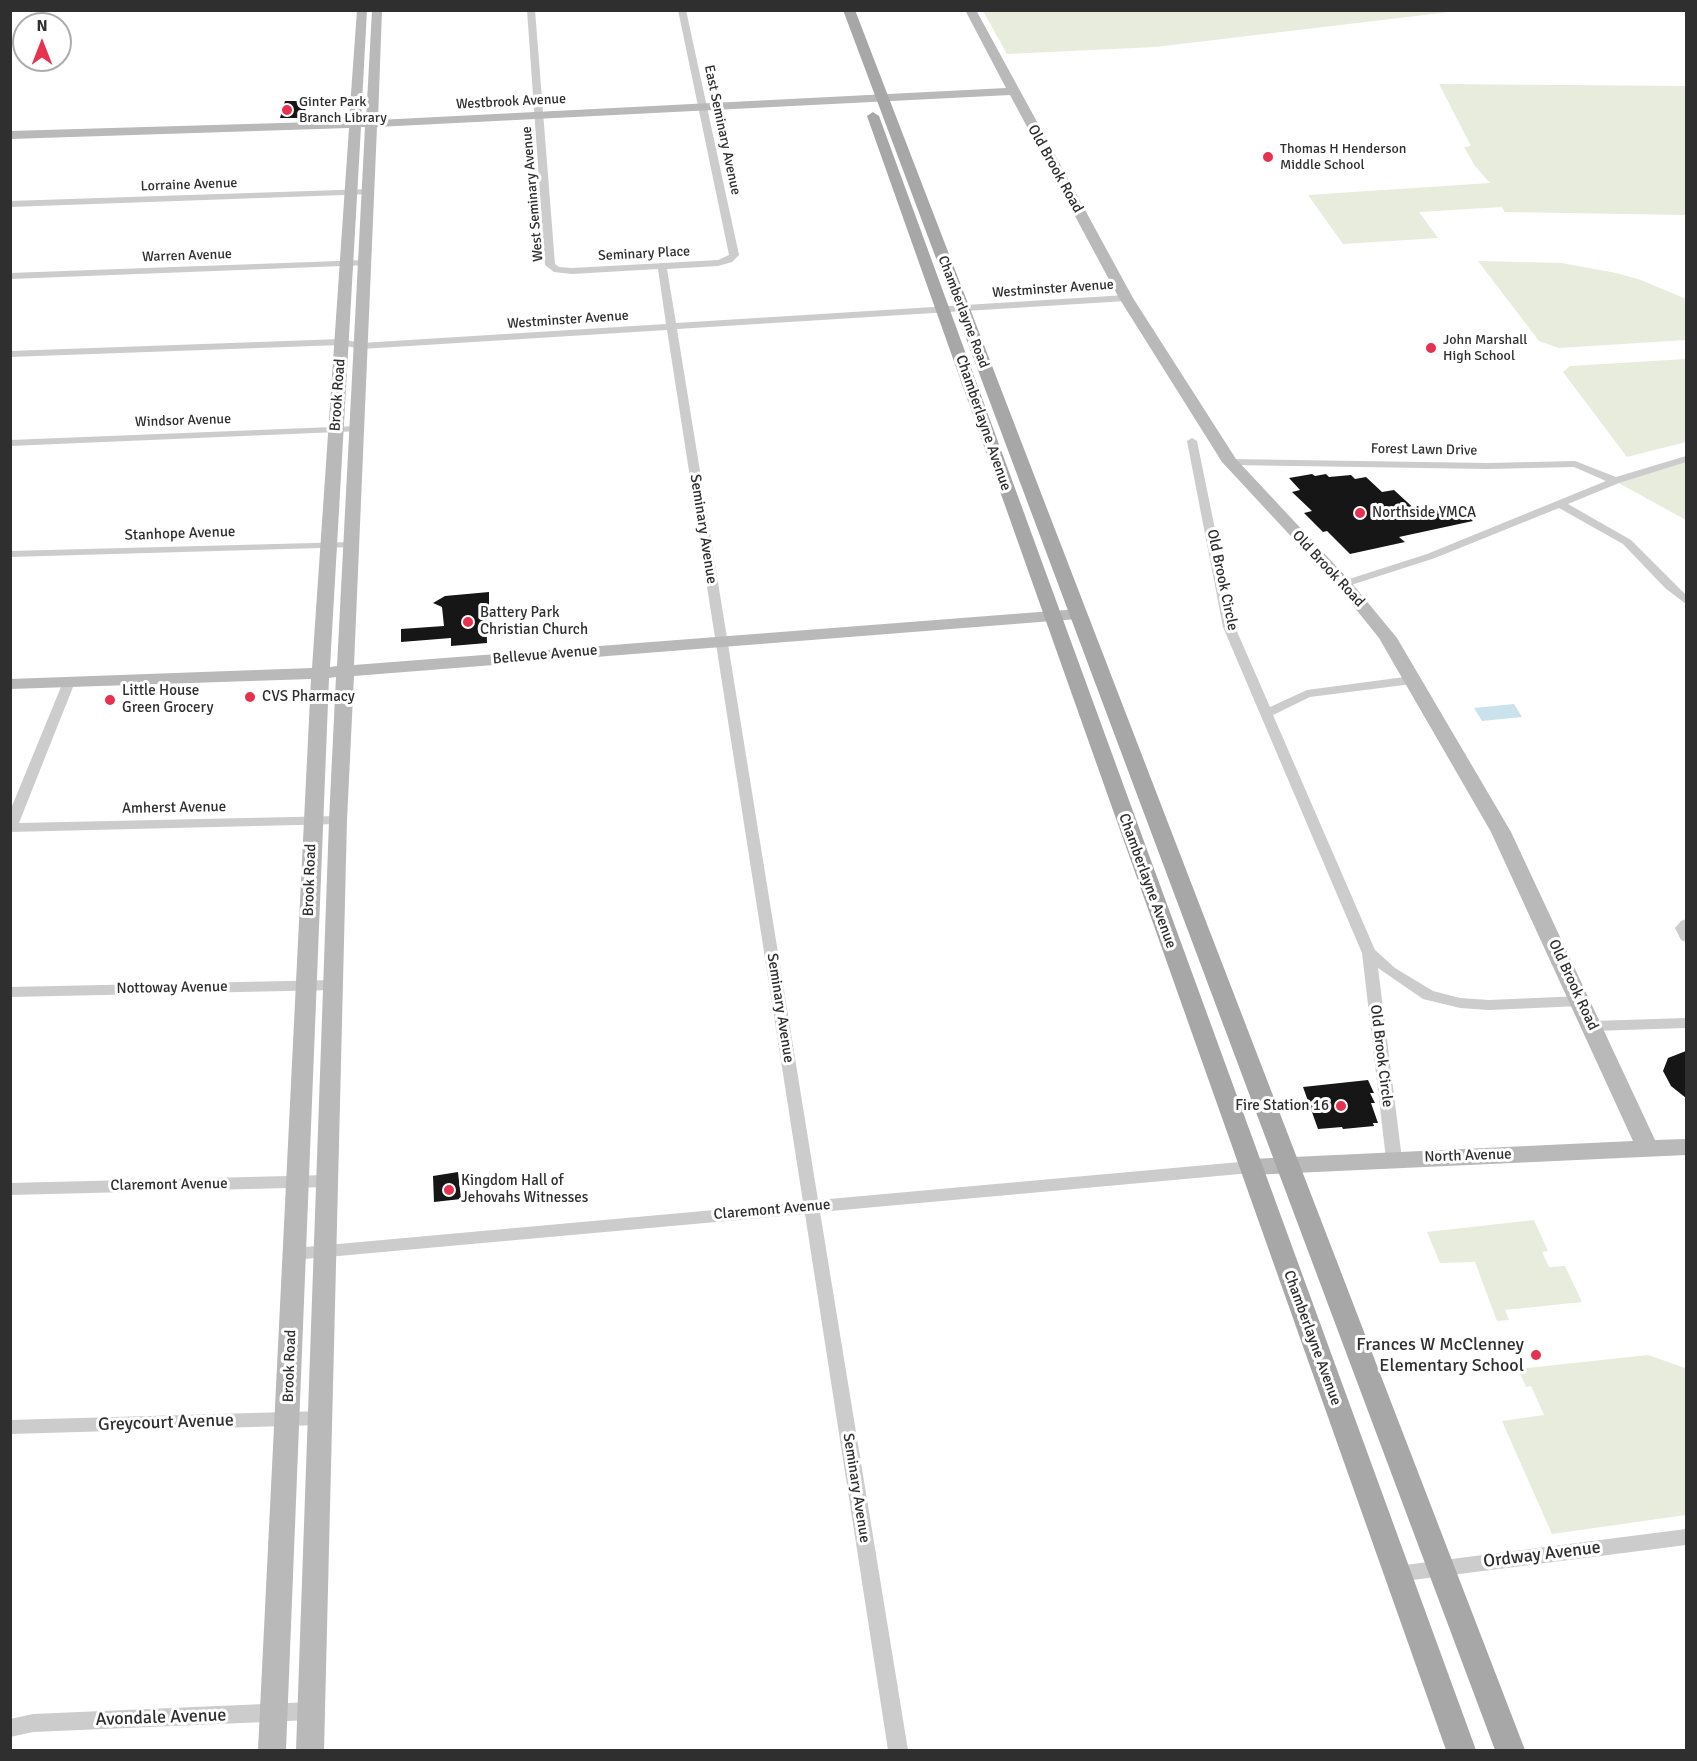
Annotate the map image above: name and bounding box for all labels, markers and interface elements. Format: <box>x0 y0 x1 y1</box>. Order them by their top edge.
north arrow <box>12 12 72 72</box>
text: N <box>36 16 48 36</box>
street label: East Seminary Avenue <box>700 63 744 197</box>
street label: Westbrook Avenue <box>456 91 566 113</box>
place label: Ginter Park Branch Library <box>299 94 387 126</box>
marker: Ginter Park Branch Library <box>280 103 294 117</box>
street label: Old Brook Road <box>1023 122 1087 216</box>
street label: West Seminary Avenue <box>519 126 547 262</box>
place label: Thomas H Henderson Middle School <box>1280 141 1406 174</box>
marker: Thomas H Henderson Middle School <box>1261 150 1275 164</box>
street label: Lorraine Avenue <box>140 175 238 195</box>
street label: Seminary Place <box>597 243 691 265</box>
street label: Warren Avenue <box>142 246 232 266</box>
street label: Chamberlayne Road <box>934 253 992 371</box>
street label: Westminster Avenue <box>992 276 1114 302</box>
street label: Westminster Avenue <box>507 307 629 333</box>
place label: John Marshall High School <box>1443 332 1527 364</box>
marker: John Marshall High School <box>1424 341 1438 355</box>
street label: Chamberlayne Avenue <box>951 353 1015 493</box>
street label: Brook Road <box>326 358 350 432</box>
street label: Windsor Avenue <box>135 411 231 431</box>
street label: Forest Lawn Drive <box>1371 441 1477 459</box>
street label: Seminary Avenue <box>685 473 721 585</box>
place label: Northside YMCA <box>1372 504 1476 522</box>
marker: Northside YMCA <box>1353 506 1367 520</box>
street label: Stanhope Avenue <box>124 523 236 545</box>
street label: Old Brook Road <box>1288 527 1368 611</box>
street label: Old Brook Circle <box>1202 528 1242 632</box>
place label: Battery Park Christian Church <box>480 604 588 639</box>
marker: Battery Park Christian Church <box>461 615 475 629</box>
street label: Bellevue Avenue <box>492 641 598 669</box>
place label: Little House Green Grocery <box>122 682 213 717</box>
place label: CVS Pharmacy <box>262 688 355 706</box>
marker: CVS Pharmacy <box>243 690 257 704</box>
marker: Little House Green Grocery <box>103 693 117 707</box>
street label: Amherst Avenue <box>122 798 226 818</box>
street label: Chamberlayne Avenue <box>1114 811 1180 951</box>
street label: Brook Road <box>300 843 320 917</box>
street label: Old Brook Road <box>1544 937 1602 1033</box>
street label: Seminary Avenue <box>762 952 798 1064</box>
street label: Nottoway Avenue <box>116 978 228 998</box>
street label: Old Brook Circle <box>1366 1004 1396 1108</box>
place label: Fire Station 16 <box>1235 1097 1329 1115</box>
marker: Fire Station 16 <box>1334 1099 1348 1113</box>
street label: North Avenue <box>1424 1145 1512 1167</box>
place label: Kingdom Hall of Jehovahs Witnesses <box>461 1172 588 1207</box>
street label: Claremont Avenue <box>110 1175 228 1195</box>
marker: Kingdom Hall of Jehovahs Witnesses <box>442 1183 456 1197</box>
street label: Claremont Avenue <box>713 1196 831 1224</box>
street label: Chamberlayne Avenue <box>1279 1268 1345 1408</box>
street label: Brook Road <box>280 1329 300 1403</box>
place label: Frances W McClenney Elementary School <box>1356 1334 1524 1376</box>
marker: Frances W McClenney Elementary School <box>1529 1348 1543 1362</box>
street label: Greycourt Avenue <box>98 1410 234 1436</box>
street label: Seminary Avenue <box>838 1432 874 1544</box>
street label: Ordway Avenue <box>1482 1537 1602 1573</box>
street label: Avondale Avenue <box>95 1705 227 1731</box>

